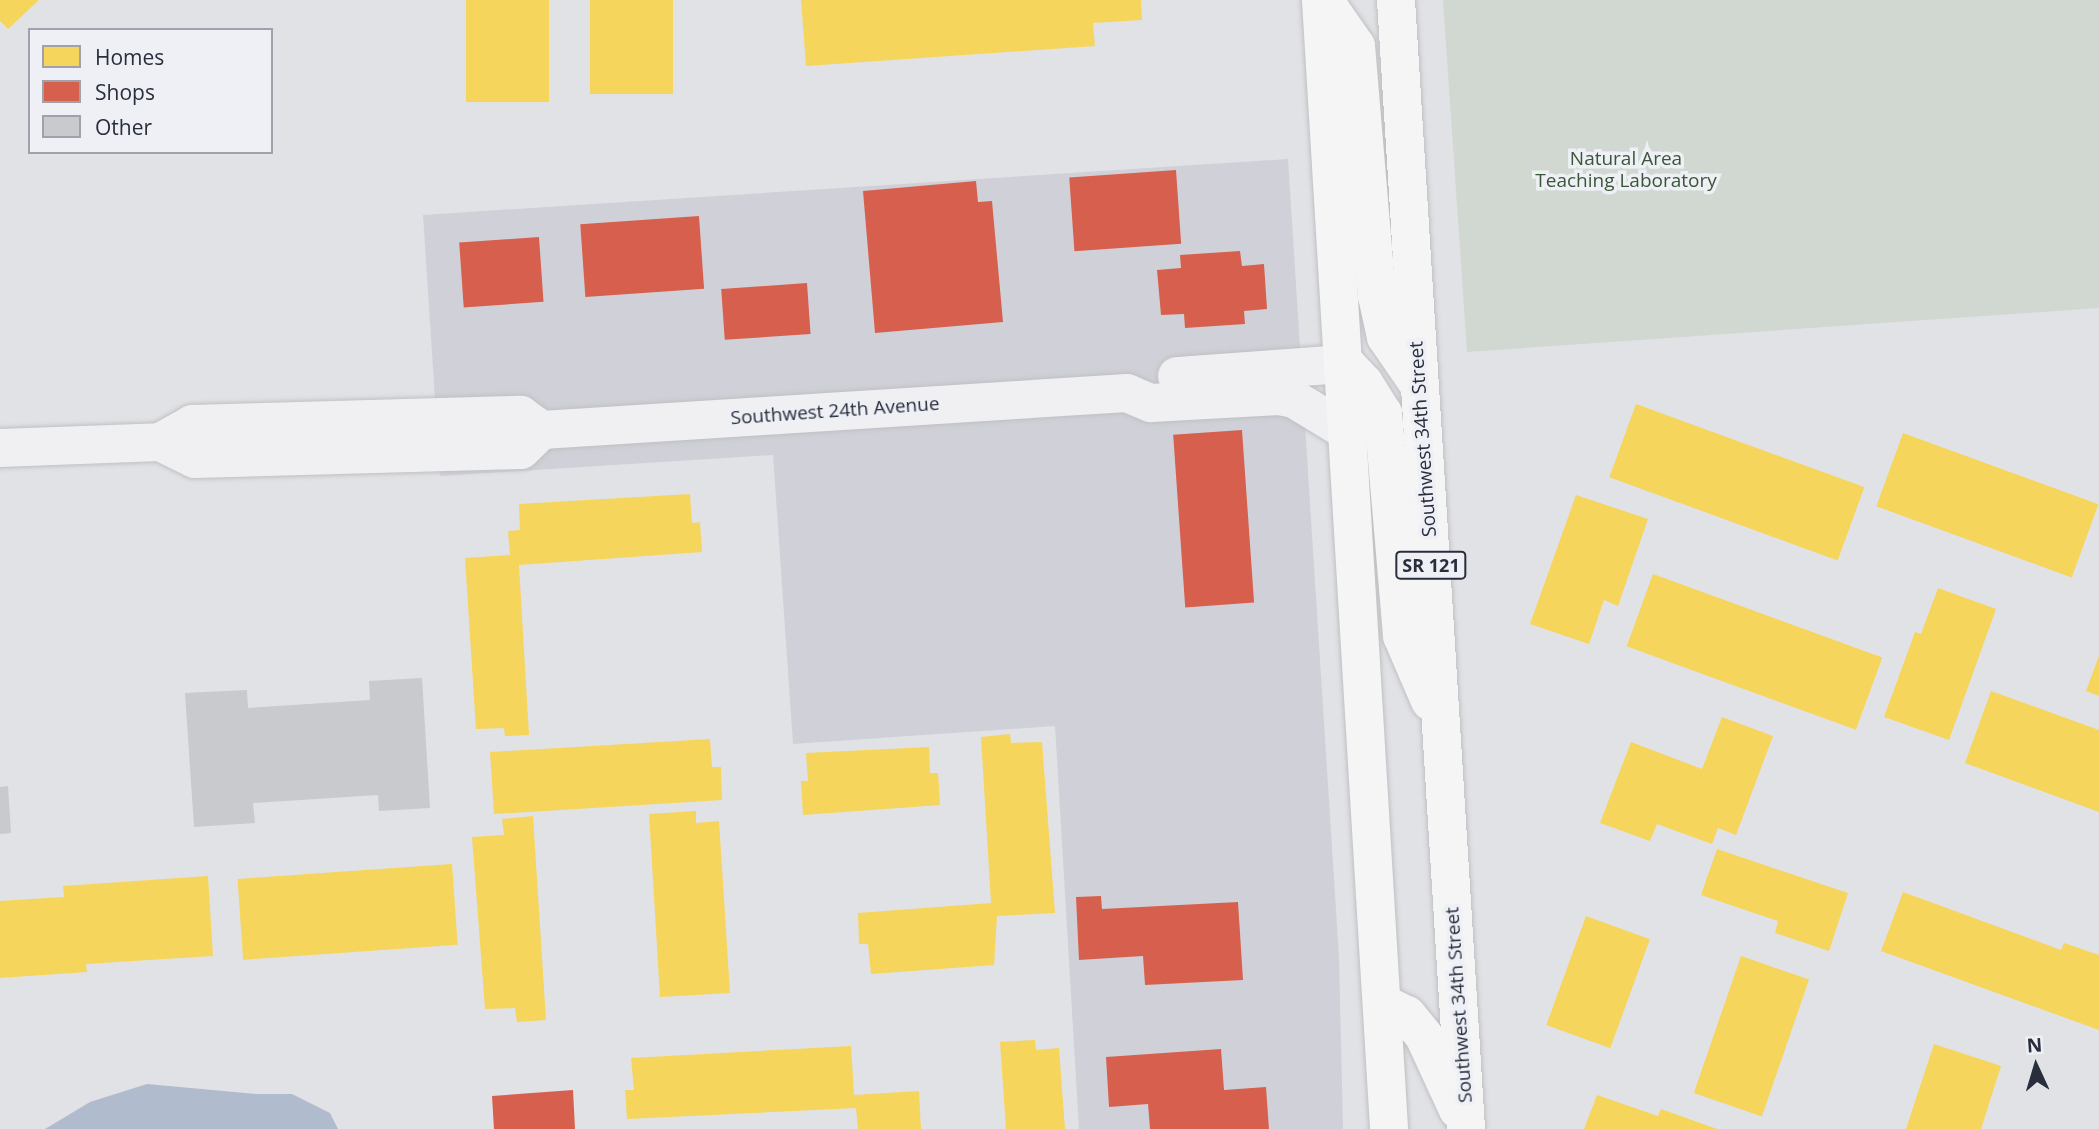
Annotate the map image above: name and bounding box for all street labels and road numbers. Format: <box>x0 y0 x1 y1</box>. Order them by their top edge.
street label: Southwest 34th Street <box>1405 340 1441 538</box>
street label: Southwest 24th Avenue <box>730 392 940 430</box>
road number: SR 121 <box>1394 550 1468 580</box>
street label: Southwest 34th Street <box>1441 906 1477 1104</box>

